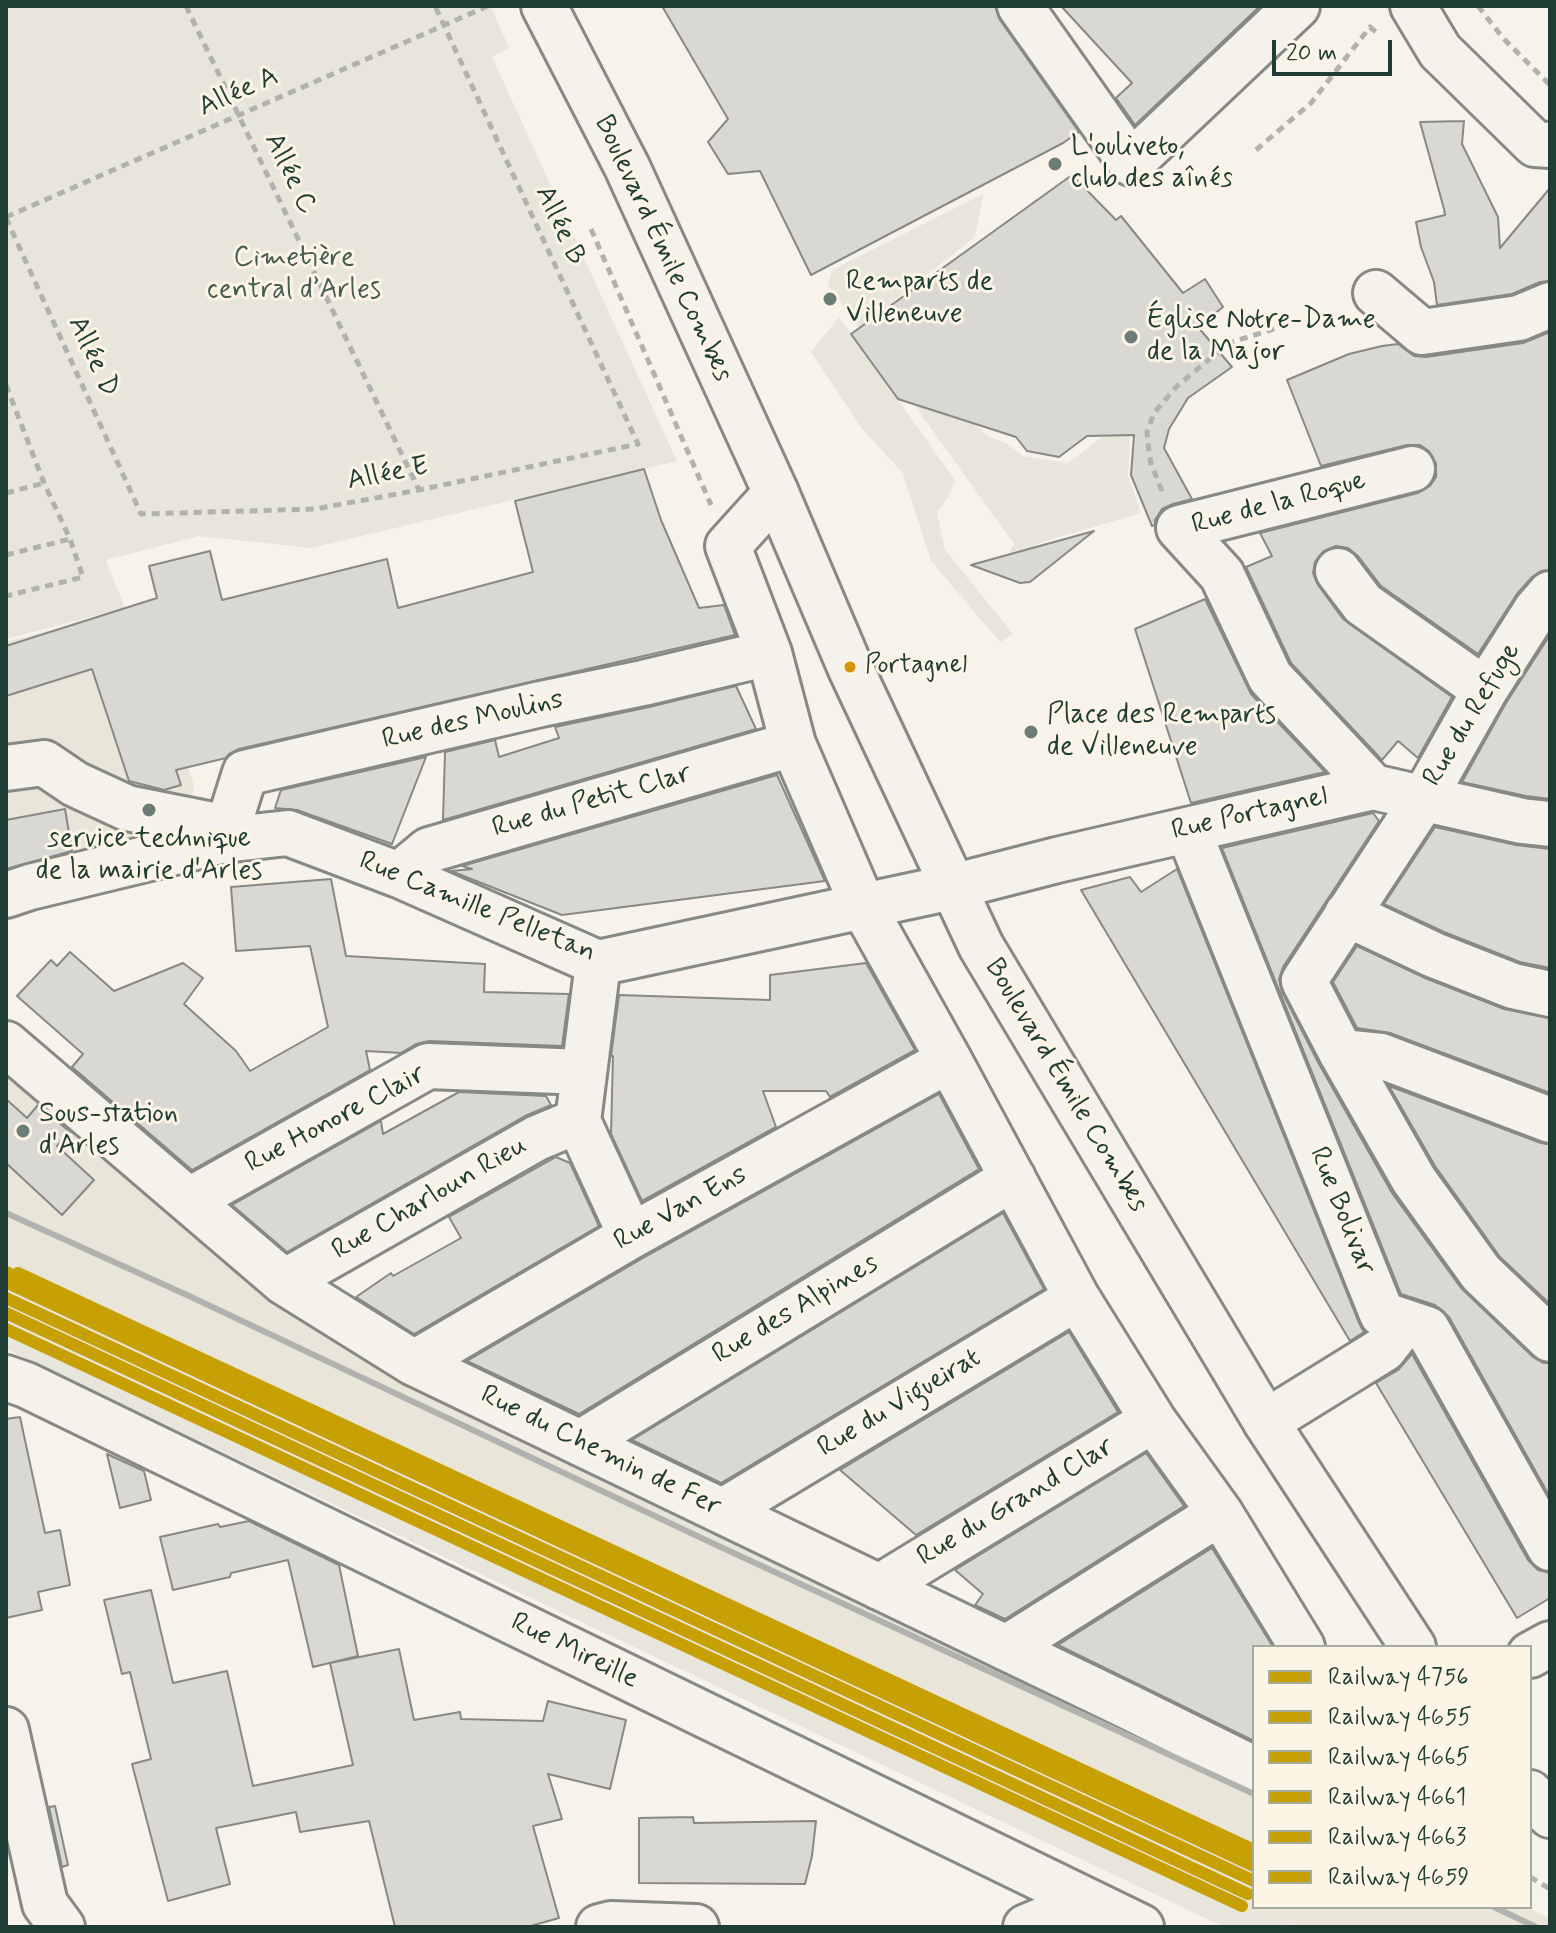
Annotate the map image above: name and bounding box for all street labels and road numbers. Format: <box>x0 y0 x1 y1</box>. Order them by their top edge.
street label: Allée A <box>194 61 284 125</box>
street label: Boulevard Émile Combes <box>585 110 739 388</box>
street label: Allée C <box>255 128 323 220</box>
street label: Allée B <box>526 181 592 271</box>
street label: Allée D <box>59 311 125 403</box>
street label: Allée E <box>344 451 432 499</box>
street label: Rue de la Roque <box>1188 465 1370 543</box>
street label: Rue du Refuge <box>1417 637 1529 793</box>
street label: Rue des Moulins <box>379 684 567 758</box>
street label: Rue du Petit Clar <box>489 758 695 846</box>
street label: Rue Portagnel <box>1169 781 1331 849</box>
street label: Rue Camille Pelletan <box>354 845 600 971</box>
street label: Boulevard Émile Combes <box>976 953 1154 1219</box>
street label: Rue Honore Clair <box>240 1058 432 1182</box>
street label: Rue Charloun Rieu <box>327 1130 533 1268</box>
street label: Rue Bolivar <box>1300 1143 1382 1279</box>
street label: Rue Van Ens <box>609 1159 753 1259</box>
street label: Rue des Alpines <box>707 1247 885 1373</box>
street label: Rue du Vigueirat <box>812 1342 988 1466</box>
street label: Rue du Chemin de Fer <box>474 1379 726 1525</box>
street label: Rue du Grand Clar <box>912 1431 1120 1575</box>
street label: Rue Mireille <box>505 1607 643 1697</box>

